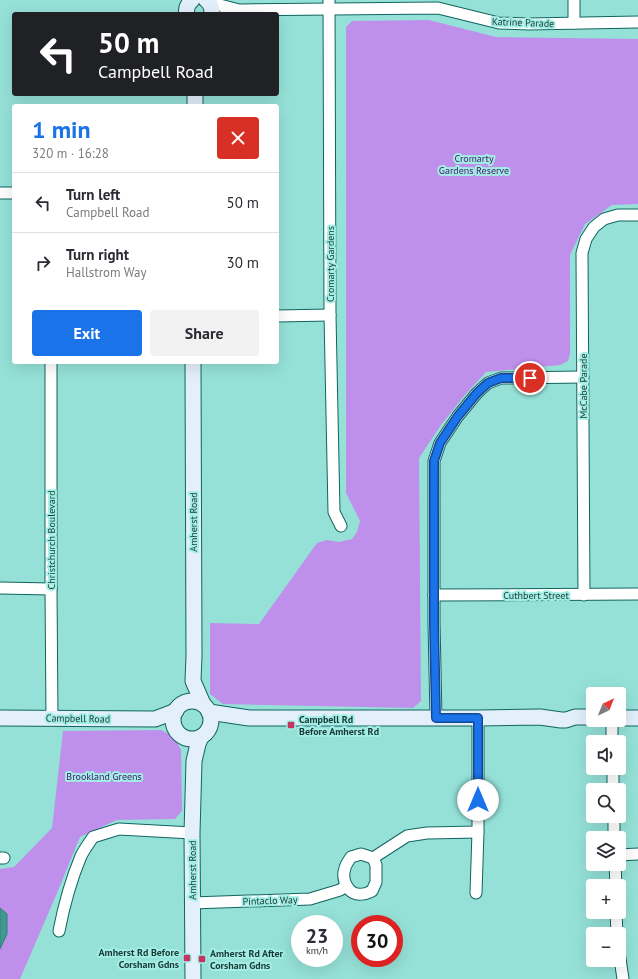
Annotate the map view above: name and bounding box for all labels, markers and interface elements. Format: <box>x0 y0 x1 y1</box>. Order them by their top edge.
street label: Katrine Parade <box>492 15 554 30</box>
text: 50 m <box>98 24 159 61</box>
icon: left <box>32 28 84 80</box>
text: Campbell Road <box>98 60 214 83</box>
text: 1 min <box>32 114 91 145</box>
button: close <box>217 117 259 159</box>
text: 320 m · 16:28 <box>32 145 109 162</box>
park label: Cromarty Gardens Reserve <box>439 152 509 177</box>
text: Turn left <box>66 185 120 204</box>
icon: left <box>32 192 54 214</box>
text: 50 m <box>226 193 259 212</box>
text: Campbell Road <box>66 204 149 221</box>
street label: Cromarty Gardens <box>324 226 337 302</box>
text: Turn right <box>66 245 129 264</box>
icon: right <box>32 252 54 274</box>
text: 30 m <box>226 253 259 272</box>
text: Hallstrom Way <box>66 264 147 281</box>
button: Exit <box>32 310 142 356</box>
button: Share <box>150 310 259 356</box>
street label: McCabe Parade <box>577 353 590 419</box>
pin <box>513 361 547 395</box>
icon: arrive <box>519 367 541 389</box>
street label: Christchurch Boulevard <box>45 490 58 590</box>
street label: Amherst Road <box>187 492 200 552</box>
street label: Cuthbert Street <box>503 589 569 602</box>
north arrow <box>586 687 626 727</box>
map controls <box>586 687 626 967</box>
street label: Campbell Road <box>46 711 110 726</box>
place label: Campbell Rd Before Amherst Rd <box>299 713 379 738</box>
marker: Campbell Rd Before Amherst Rd <box>286 720 296 730</box>
button: sound <box>586 735 626 775</box>
park label: Brookland Greens <box>66 770 142 783</box>
position arrow <box>457 779 499 821</box>
button: search <box>586 783 626 823</box>
button: layers <box>586 831 626 871</box>
street label: Amherst Road <box>186 840 199 900</box>
button: + <box>586 879 626 919</box>
street label: Pintaclo Way <box>242 893 298 908</box>
speed limit sign: 30 <box>351 915 403 967</box>
text: 23 <box>306 923 328 949</box>
button: − <box>586 927 626 967</box>
text: km/h <box>306 944 328 957</box>
place label: Amherst Rd Before Corsham Gdns <box>99 946 179 971</box>
place label: Amherst Rd After Corsham Gdns <box>210 947 284 972</box>
marker: Amherst Rd Before Corsham Gdns <box>182 953 192 963</box>
marker: Amherst Rd After Corsham Gdns <box>197 954 207 964</box>

